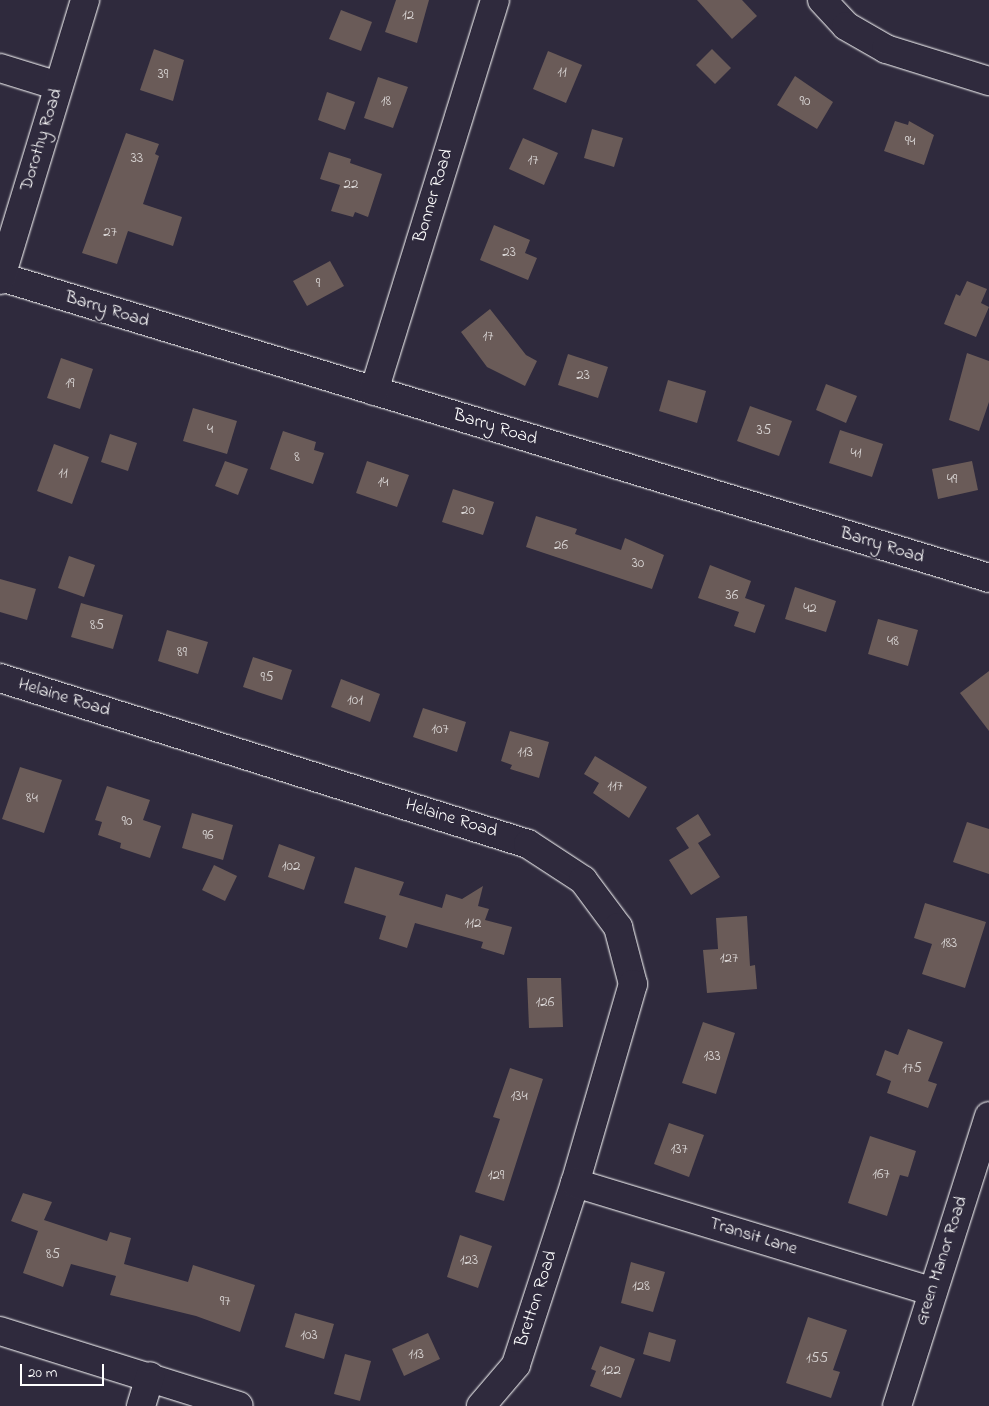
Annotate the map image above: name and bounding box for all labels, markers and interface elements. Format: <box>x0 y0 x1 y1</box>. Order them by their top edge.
house number: 12 <box>402 7 414 25</box>
house number: 11 <box>557 64 567 82</box>
house number: 39 <box>158 66 168 84</box>
street label: Dorothy Road <box>16 86 68 194</box>
house number: 18 <box>381 93 391 111</box>
house number: 90 <box>800 93 810 111</box>
house number: 94 <box>905 133 915 151</box>
street label: Bonner Road <box>410 147 458 245</box>
house number: 33 <box>131 150 143 168</box>
house number: 17 <box>528 152 538 170</box>
house number: 22 <box>344 176 358 194</box>
house number: 27 <box>103 224 117 242</box>
house number: 23 <box>502 244 516 262</box>
house number: 9 <box>316 275 320 293</box>
street label: Barry Road <box>62 287 152 333</box>
house number: 17 <box>483 328 493 346</box>
house number: 23 <box>576 367 590 385</box>
house number: 19 <box>65 375 75 393</box>
street label: Barry Road <box>450 405 540 451</box>
house number: 4 <box>207 421 213 439</box>
house number: 35 <box>757 422 771 440</box>
house number: 41 <box>851 445 861 463</box>
house number: 8 <box>294 449 300 467</box>
house number: 11 <box>58 465 68 483</box>
house number: 49 <box>947 471 957 489</box>
house number: 14 <box>378 474 388 492</box>
house number: 20 <box>461 502 475 520</box>
street label: Barry Road <box>837 523 927 569</box>
house number: 26 <box>554 537 568 555</box>
house number: 30 <box>632 555 644 573</box>
house number: 36 <box>726 587 738 605</box>
house number: 42 <box>803 600 817 618</box>
house number: 85 <box>90 617 104 635</box>
house number: 48 <box>887 633 899 651</box>
house number: 89 <box>177 644 187 662</box>
house number: 95 <box>260 669 274 687</box>
street label: Helaine Road <box>15 674 113 722</box>
house number: 101 <box>347 692 363 710</box>
house number: 107 <box>431 721 449 739</box>
house number: 113 <box>517 744 533 762</box>
house number: 117 <box>607 778 623 796</box>
house number: 84 <box>26 790 38 808</box>
street label: Helaine Road <box>402 795 500 843</box>
house number: 90 <box>122 813 132 831</box>
house number: 96 <box>202 827 214 845</box>
house number: 102 <box>282 858 300 876</box>
house number: 112 <box>465 915 481 933</box>
house number: 183 <box>941 935 957 953</box>
house number: 127 <box>720 950 738 968</box>
house number: 126 <box>536 994 554 1012</box>
house number: 133 <box>703 1048 721 1066</box>
house number: 175 <box>902 1060 922 1078</box>
house number: 134 <box>510 1088 528 1106</box>
house number: 137 <box>670 1141 688 1159</box>
house number: 167 <box>872 1166 890 1184</box>
house number: 129 <box>488 1167 504 1185</box>
street label: Green Manor Road <box>911 1194 973 1328</box>
street label: Transit Lane <box>706 1213 800 1261</box>
house number: 85 <box>46 1246 60 1264</box>
street label: Bretton Road <box>511 1248 563 1350</box>
house number: 123 <box>460 1252 478 1270</box>
house number: 128 <box>632 1278 650 1296</box>
house number: 97 <box>220 1293 230 1311</box>
house number: 103 <box>300 1327 318 1345</box>
house number: 113 <box>408 1346 424 1364</box>
house number: 155 <box>806 1350 828 1368</box>
scale bar <box>22 1354 106 1386</box>
text: 20 m <box>28 1362 57 1384</box>
house number: 122 <box>601 1362 621 1380</box>

